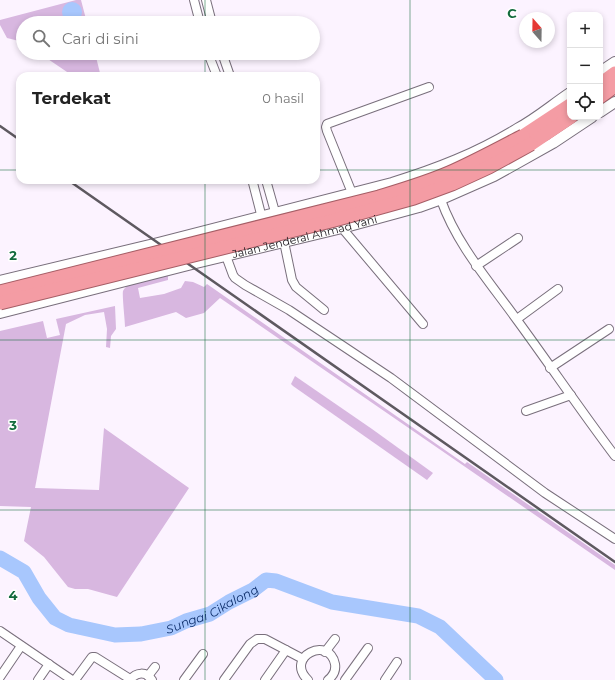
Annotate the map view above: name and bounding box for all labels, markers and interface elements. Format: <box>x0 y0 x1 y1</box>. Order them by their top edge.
text: C <box>507 5 517 21</box>
north arrow <box>519 12 555 48</box>
map controls <box>567 12 603 120</box>
button: + <box>567 12 603 48</box>
search box <box>16 16 320 60</box>
icon: search <box>30 27 52 49</box>
text: Cari di sini <box>62 29 139 48</box>
button: − <box>567 48 603 84</box>
button: locate <box>567 84 603 120</box>
text: Terdekat <box>32 88 111 108</box>
text: 0 hasil <box>262 90 304 106</box>
street label: Jalan Jenderal Ahmad Yani <box>230 212 379 261</box>
text: 2 <box>9 247 17 263</box>
text: 3 <box>8 417 17 433</box>
water label: Sungai Cikalong <box>165 581 261 636</box>
text: 4 <box>9 587 18 603</box>

